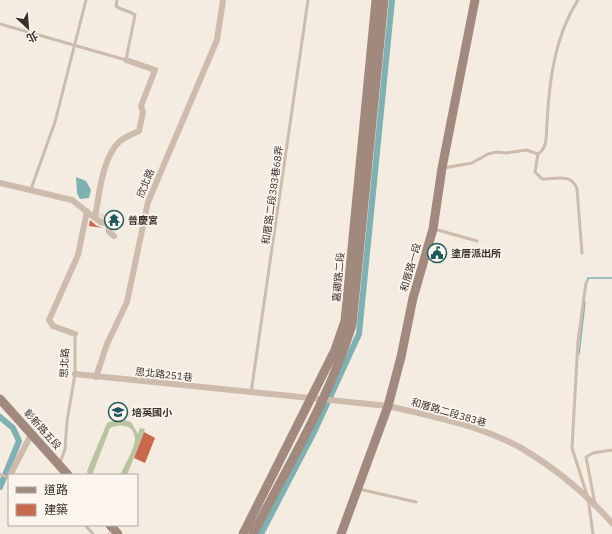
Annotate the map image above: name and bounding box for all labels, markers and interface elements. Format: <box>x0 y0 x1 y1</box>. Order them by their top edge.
north arrow <box>8 8 48 48</box>
text: 北 <box>24 28 40 46</box>
street label: 和厝路二段383巷68弄 <box>259 145 286 245</box>
street label: 欣北路 <box>134 167 157 200</box>
temple icon: 普慶宮 <box>103 209 125 231</box>
place label: 普慶宮 <box>128 214 158 227</box>
street label: 和厝路一段 <box>397 241 424 293</box>
public building icon: 塗厝派出所 <box>426 242 448 264</box>
place label: 塗厝派出所 <box>451 247 501 260</box>
street label: 嘉卿路二段 <box>330 252 347 303</box>
street label: 思北路 <box>57 348 72 378</box>
street label: 思北路251巷 <box>134 365 193 384</box>
street label: 和厝路二段383巷 <box>410 395 488 429</box>
school or university icon: 培英國小 <box>107 401 129 423</box>
street label: 彰新路五段 <box>21 406 64 452</box>
place label: 培英國小 <box>132 406 173 419</box>
legend <box>8 474 138 526</box>
text: 道路 <box>44 482 68 497</box>
text: 建築 <box>44 502 68 517</box>

